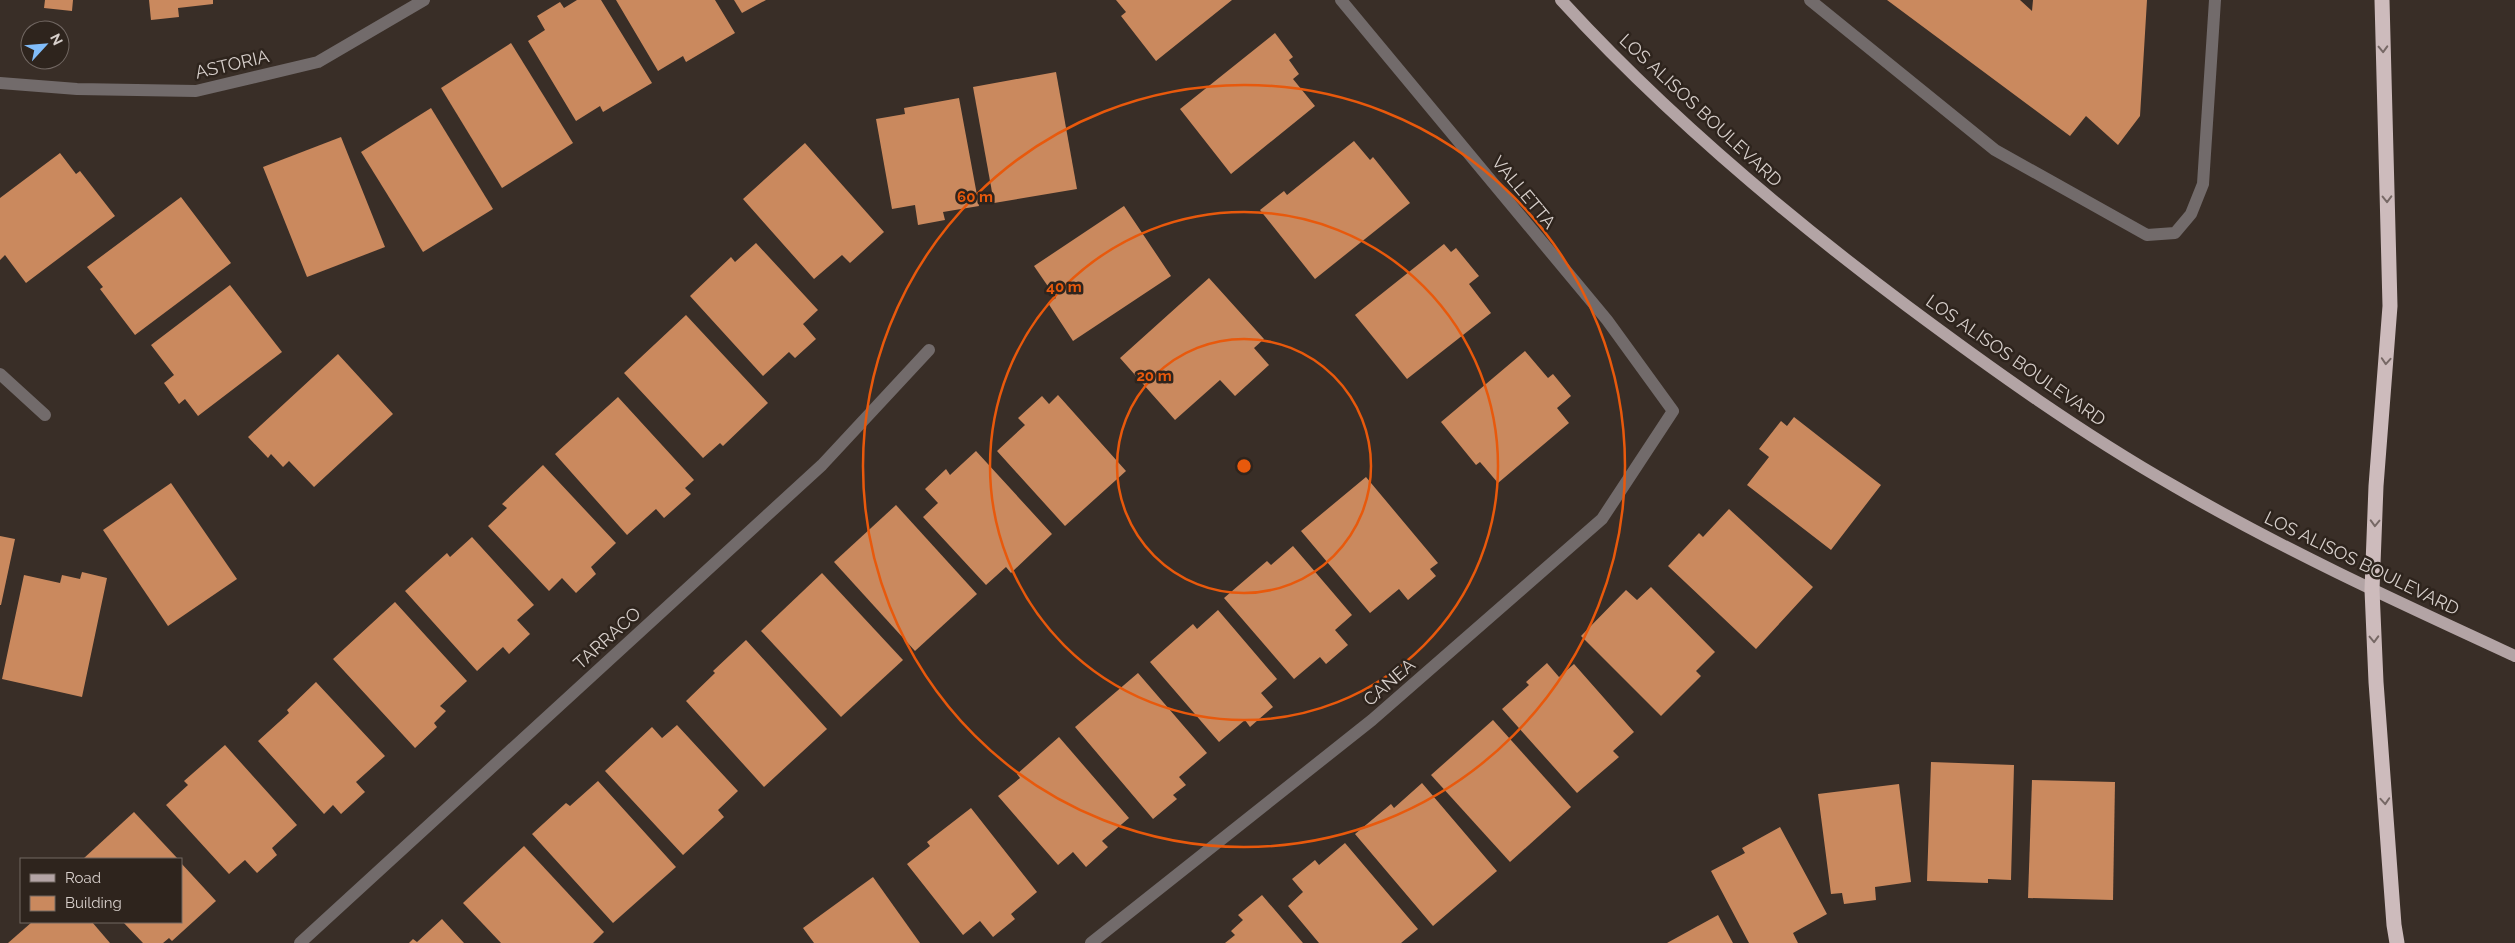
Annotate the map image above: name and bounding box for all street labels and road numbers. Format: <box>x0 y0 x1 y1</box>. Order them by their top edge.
street label: LOS ALISOS BOULEVARD <box>1616 29 1787 191</box>
street label: ASTORIA <box>193 45 271 83</box>
street label: VALLETTA <box>1488 151 1560 233</box>
street label: LOS ALISOS BOULEVARD <box>1922 290 2110 430</box>
street label: LOS ALISOS BOULEVARD <box>2261 507 2463 619</box>
street label: TARRACO <box>569 602 645 674</box>
street label: CANEA <box>1359 654 1419 710</box>

